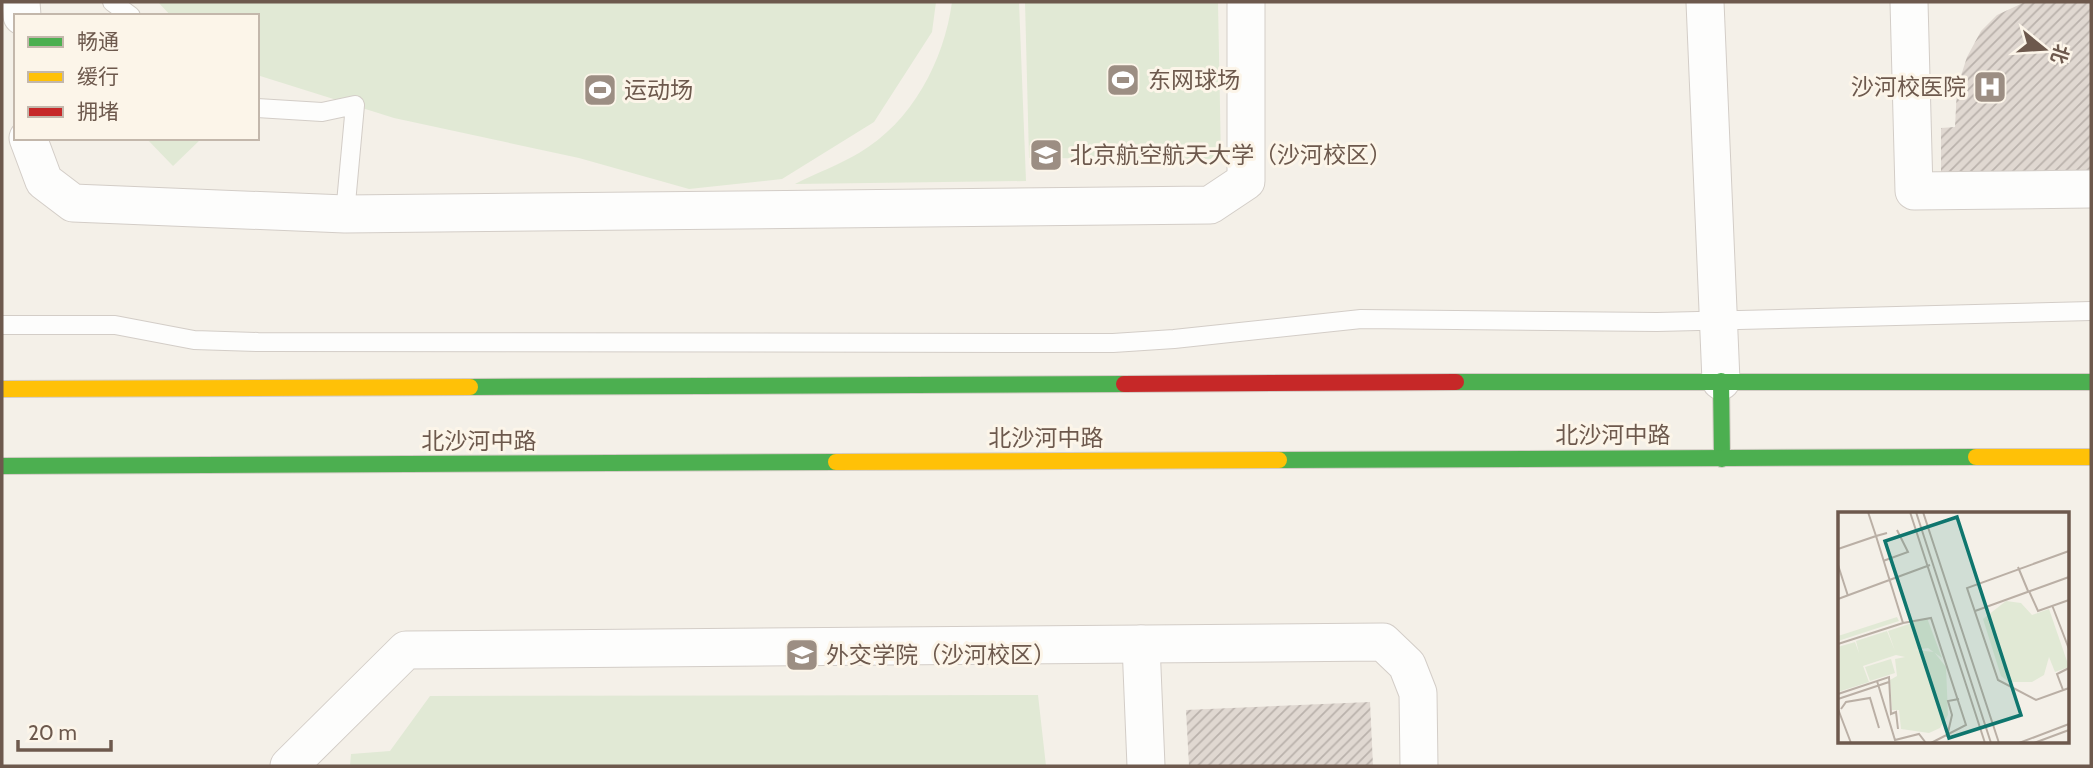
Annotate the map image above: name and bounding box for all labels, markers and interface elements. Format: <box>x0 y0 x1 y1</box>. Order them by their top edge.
legend <box>14 14 259 140</box>
north arrow <box>2009 14 2079 84</box>
text: 畅通 <box>77 29 119 54</box>
text: 北 <box>2046 42 2074 67</box>
sports icon: 东网球场 <box>1104 61 1142 99</box>
text: 缓行 <box>77 64 119 89</box>
place label: 东网球场 <box>1148 66 1240 94</box>
hospital icon: 沙河校医院 <box>1971 68 2009 106</box>
sports icon: 运动场 <box>581 71 619 109</box>
place label: 沙河校医院 <box>1851 73 1966 101</box>
place label: 运动场 <box>624 76 693 104</box>
text: 拥堵 <box>77 99 119 124</box>
school or university icon: 北京航空航天大学（沙河校区） <box>1027 136 1065 174</box>
place label: 北京航空航天大学（沙河校区） <box>1070 141 1392 169</box>
street label: 北沙河中路 <box>1556 421 1671 449</box>
street label: 北沙河中路 <box>989 424 1104 452</box>
street label: 北沙河中路 <box>422 427 537 455</box>
inset map <box>1838 512 2068 744</box>
school or university icon: 外交学院（沙河校区） <box>783 636 821 674</box>
place label: 外交学院（沙河校区） <box>826 641 1056 669</box>
scale bar <box>18 708 110 752</box>
text: 20 m <box>28 720 77 745</box>

